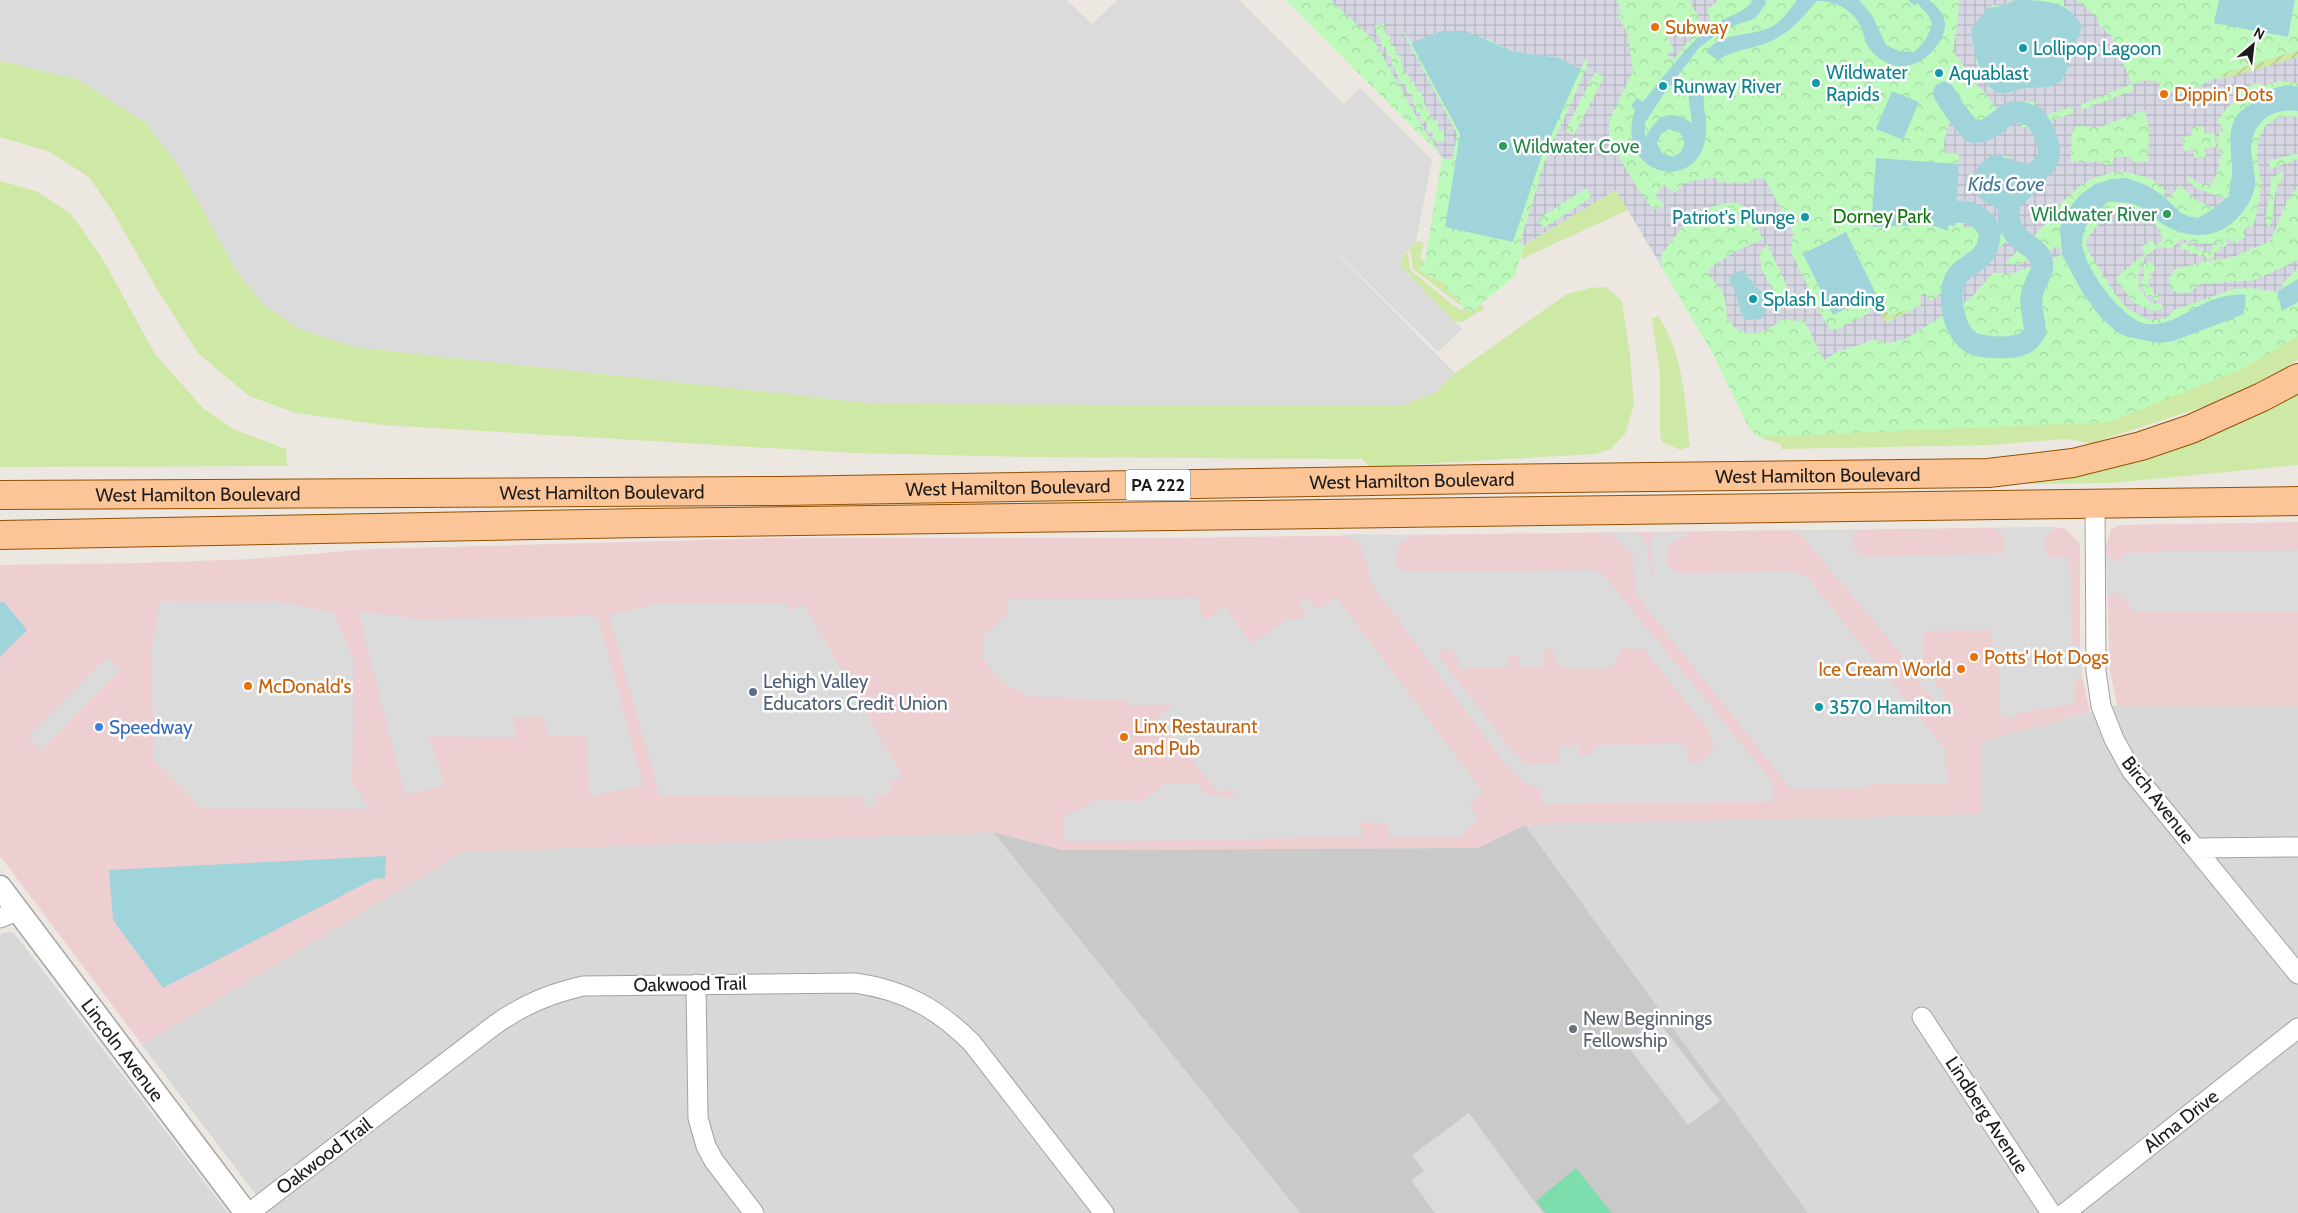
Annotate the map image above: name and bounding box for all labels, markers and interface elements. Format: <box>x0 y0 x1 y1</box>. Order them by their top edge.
place label: Subway <box>1665 16 1729 39</box>
north arrow <box>2228 20 2278 70</box>
marker: Subway <box>1649 21 1661 33</box>
text: N <box>2251 23 2268 44</box>
place label: Lollipop Lagoon <box>2033 37 2161 60</box>
marker: Lollipop Lagoon <box>2017 42 2029 54</box>
place label: Wildwater Rapids <box>1826 61 1908 106</box>
place label: Aquablast <box>1949 62 2029 85</box>
marker: Aquablast <box>1933 67 1945 79</box>
place label: Runway River <box>1673 75 1781 98</box>
marker: Wildwater Rapids <box>1810 77 1822 89</box>
marker: Runway River <box>1657 80 1669 92</box>
place label: Dippin' Dots <box>2174 83 2273 106</box>
marker: Dippin' Dots <box>2158 88 2170 100</box>
place label: Wildwater Cove <box>1513 135 1640 158</box>
marker: Wildwater Cove <box>1497 140 1509 152</box>
water label: Kids Cove <box>1968 172 2044 196</box>
place label: Wildwater River <box>2031 203 2157 226</box>
park label: Dorney Park <box>1833 205 1932 228</box>
place label: Patriot's Plunge <box>1672 206 1795 229</box>
marker: Wildwater River <box>2161 208 2173 220</box>
marker: Patriot's Plunge <box>1799 211 1811 223</box>
place label: Splash Landing <box>1763 288 1885 311</box>
marker: Splash Landing <box>1747 293 1759 305</box>
street label: West Hamilton Boulevard <box>1715 462 1921 488</box>
street label: West Hamilton Boulevard <box>1309 467 1515 494</box>
road number: PA 222 <box>1126 470 1190 500</box>
street label: West Hamilton Boulevard <box>905 474 1111 500</box>
street label: West Hamilton Boulevard <box>499 480 705 504</box>
street label: West Hamilton Boulevard <box>95 482 301 506</box>
place label: Potts' Hot Dogs <box>1984 646 2109 669</box>
marker: Potts' Hot Dogs <box>1968 651 1980 663</box>
place label: Ice Cream World <box>1818 658 1951 681</box>
marker: Ice Cream World <box>1955 663 1967 675</box>
place label: Lehigh Valley Educators Credit Union <box>763 670 948 715</box>
place label: McDonald's <box>258 675 352 698</box>
marker: McDonald's <box>242 680 254 692</box>
marker: Lehigh Valley Educators Credit Union <box>747 686 759 698</box>
place label: 3570 Hamilton <box>1829 696 1951 719</box>
marker: 3570 Hamilton <box>1813 701 1825 713</box>
place label: Linx Restaurant and Pub <box>1134 715 1258 760</box>
place label: Speedway <box>109 716 193 739</box>
marker: Speedway <box>93 721 105 733</box>
marker: Linx Restaurant and Pub <box>1118 731 1130 743</box>
street label: Birch Avenue <box>2117 752 2199 848</box>
street label: Oakwood Trail <box>633 972 747 996</box>
street label: Lincoln Avenue <box>77 994 169 1106</box>
place label: New Beginnings Fellowship <box>1583 1007 1712 1052</box>
marker: New Beginnings Fellowship <box>1567 1023 1579 1035</box>
street label: Lindberg Avenue <box>1941 1052 2034 1178</box>
street label: Alma Drive <box>2139 1084 2223 1157</box>
street label: Oakwood Trail <box>272 1112 377 1199</box>

